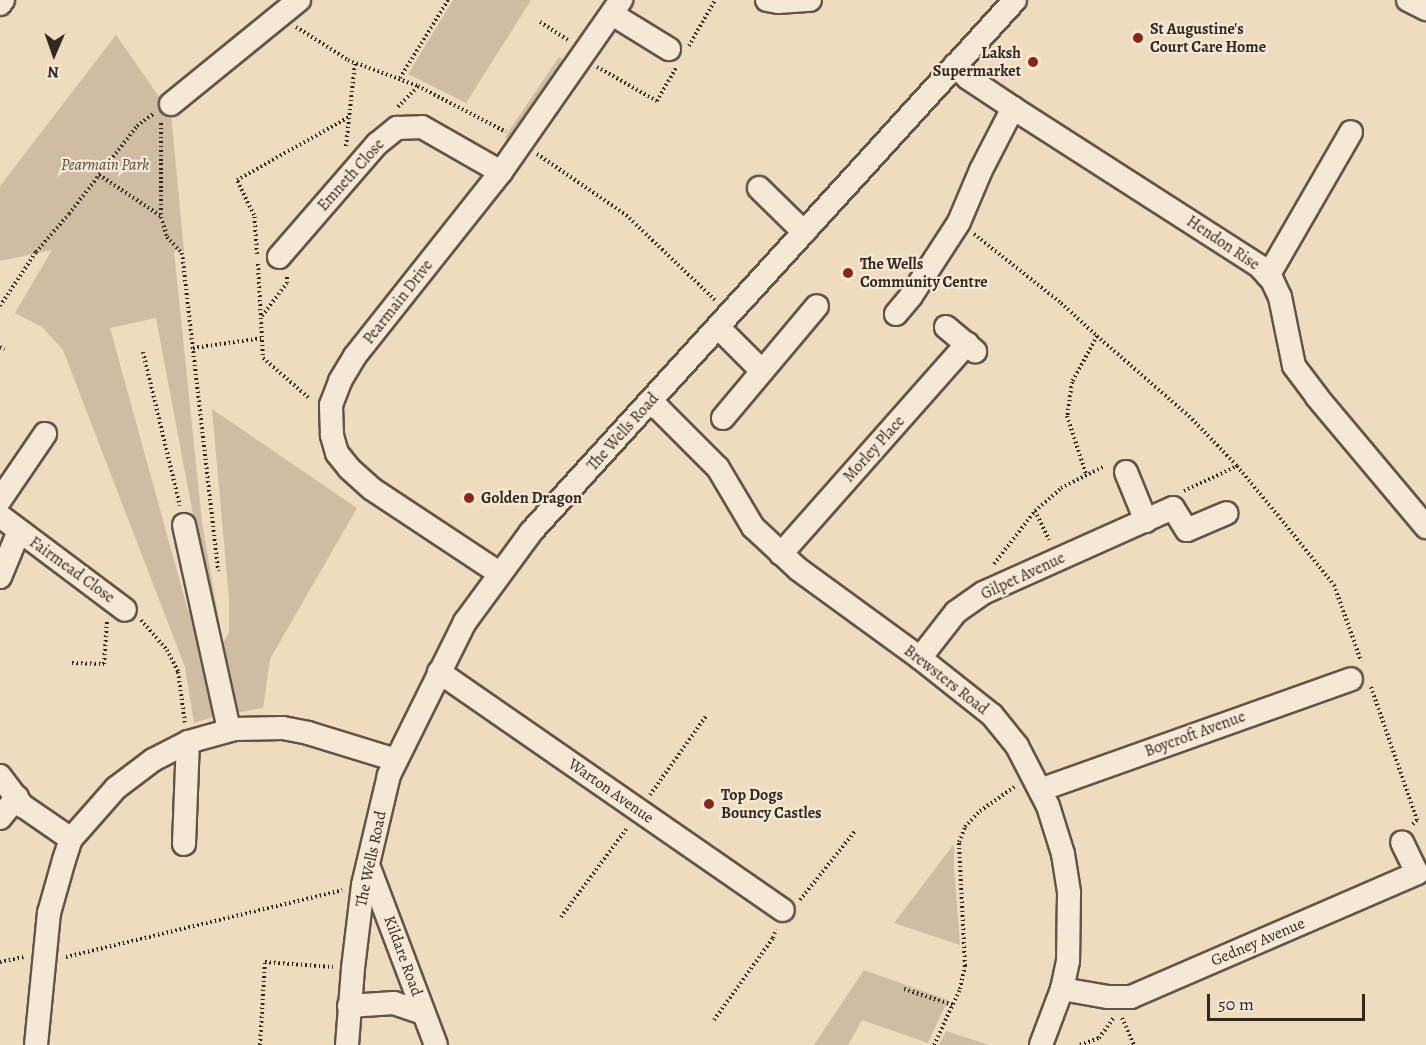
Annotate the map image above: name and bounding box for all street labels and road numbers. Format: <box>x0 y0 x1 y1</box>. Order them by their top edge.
street label: Emneth Close <box>314 135 388 215</box>
street label: Hendon Rise <box>1183 212 1263 274</box>
street label: Pearmain Drive <box>359 256 437 348</box>
street label: The Wells Road <box>583 389 663 475</box>
street label: Morley Place <box>839 412 909 486</box>
street label: Fairmead Close <box>26 533 118 607</box>
street label: Gilpet Avenue <box>978 548 1068 604</box>
street label: Brewsters Road <box>900 641 992 719</box>
street label: Boycroft Avenue <box>1142 707 1248 761</box>
street label: Warton Avenue <box>565 754 657 828</box>
street label: The Wells Road <box>351 809 391 909</box>
street label: Kildare Road <box>380 913 426 999</box>
street label: Gedney Avenue <box>1208 914 1308 970</box>

